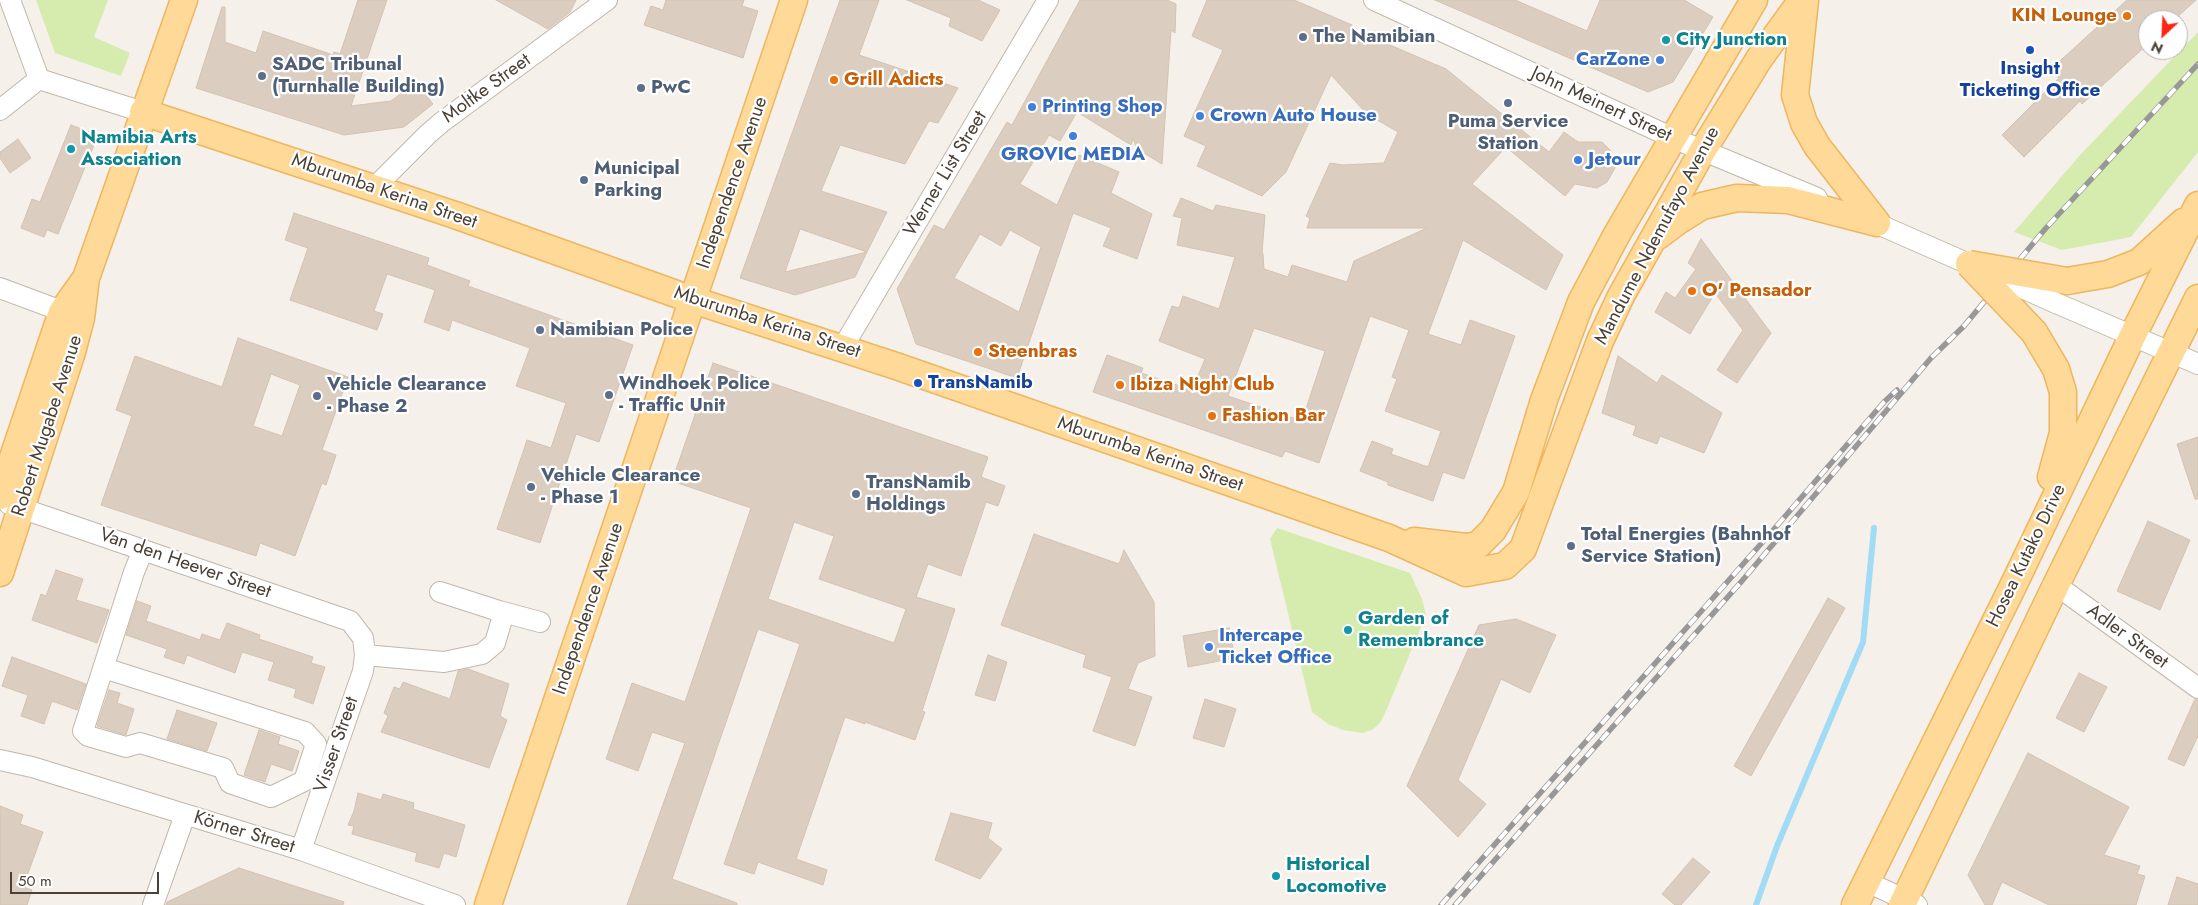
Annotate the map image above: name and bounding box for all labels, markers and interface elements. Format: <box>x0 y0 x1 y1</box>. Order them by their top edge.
place label: KIN Lounge <box>2011 5 2117 27</box>
marker: KIN Lounge <box>2121 10 2133 22</box>
north arrow <box>2138 10 2188 60</box>
place label: The Namibian <box>1313 26 1435 48</box>
place label: City Junction <box>1676 29 1787 51</box>
marker: The Namibian <box>1297 31 1309 43</box>
marker: City Junction <box>1660 34 1672 46</box>
text: N <box>2148 36 2166 59</box>
marker: Insight Ticketing Office <box>2024 44 2036 56</box>
street label: Moltke Street <box>438 49 536 129</box>
place label: CarZone <box>1576 49 1650 71</box>
place label: SADC Tribunal (Turnhalle Building) <box>272 54 445 98</box>
marker: CarZone <box>1654 54 1666 66</box>
place label: Insight Ticketing Office <box>1960 58 2100 102</box>
street label: John Meinert Street <box>1527 62 1675 148</box>
place label: Grill Adicts <box>844 69 944 91</box>
marker: SADC Tribunal (Turnhalle Building) <box>256 70 268 82</box>
marker: Grill Adicts <box>828 74 840 86</box>
place label: PwC <box>651 77 691 99</box>
marker: PwC <box>635 82 647 94</box>
street label: Independence Avenue <box>693 94 773 272</box>
place label: Printing Shop <box>1042 96 1163 118</box>
marker: Puma Service Station <box>1502 97 1514 109</box>
marker: Printing Shop <box>1026 101 1038 113</box>
place label: Crown Auto House <box>1210 105 1377 127</box>
street label: Werner List Street <box>900 107 992 241</box>
marker: Crown Auto House <box>1194 110 1206 122</box>
place label: Puma Service Station <box>1448 111 1568 155</box>
street label: Mandume Ndemufayo Avenue <box>1591 123 1725 349</box>
place label: Namibia Arts Association <box>81 127 197 171</box>
marker: GROVIC MEDIA <box>1067 130 1079 142</box>
marker: Namibia Arts Association <box>65 143 77 155</box>
place label: GROVIC MEDIA <box>1001 144 1145 166</box>
place label: Jetour <box>1588 149 1641 171</box>
street label: Mburumba Kerina Street <box>288 150 480 234</box>
marker: Jetour <box>1572 154 1584 166</box>
place label: Municipal Parking <box>594 158 680 202</box>
marker: Municipal Parking <box>578 174 590 186</box>
place label: O' Pensador <box>1702 280 1812 302</box>
street label: Mburumba Kerina Street <box>671 282 863 364</box>
marker: O' Pensador <box>1686 285 1698 297</box>
place label: Namibian Police <box>550 319 693 341</box>
marker: Namibian Police <box>534 324 546 336</box>
street label: Robert Mugabe Avenue <box>8 332 88 520</box>
place label: Steenbras <box>988 341 1077 363</box>
marker: Steenbras <box>972 346 984 358</box>
place label: TransNamib <box>928 372 1033 394</box>
place label: Windhoek Police - Traffic Unit <box>619 373 770 417</box>
place label: Vehicle Clearance - Phase 2 <box>327 374 486 418</box>
place label: Ibiza Night Club <box>1130 374 1274 396</box>
marker: TransNamib <box>912 377 924 389</box>
marker: Ibiza Night Club <box>1114 379 1126 391</box>
marker: Windhoek Police - Traffic Unit <box>603 389 615 401</box>
marker: Vehicle Clearance - Phase 2 <box>311 390 323 402</box>
place label: Fashion Bar <box>1222 405 1325 427</box>
marker: Fashion Bar <box>1206 410 1218 422</box>
street label: Mburumba Kerina Street <box>1054 413 1246 497</box>
place label: Vehicle Clearance - Phase 1 <box>541 465 700 509</box>
place label: TransNamib Holdings <box>866 472 971 516</box>
marker: Vehicle Clearance - Phase 1 <box>525 481 537 493</box>
street label: Hosea Kutako Drive <box>1982 481 2072 631</box>
marker: TransNamib Holdings <box>850 488 862 500</box>
street label: Independence Avenue <box>549 520 629 698</box>
street label: Van den Heever Street <box>96 524 274 604</box>
place label: Total Energies (Bahnhof Service Station) <box>1581 524 1791 568</box>
marker: Total Energies (Bahnhof Service Station) <box>1565 540 1577 552</box>
street label: Adler Street <box>2082 600 2172 674</box>
place label: Garden of Remembrance <box>1358 608 1484 652</box>
marker: Garden of Remembrance <box>1342 624 1354 636</box>
place label: Intercape Ticket Office <box>1219 625 1332 669</box>
marker: Intercape Ticket Office <box>1203 641 1215 653</box>
street label: Visser Street <box>310 694 364 796</box>
street label: Körner Street <box>191 807 297 859</box>
place label: Historical Locomotive <box>1286 854 1387 898</box>
scale bar <box>12 862 161 894</box>
text: 50 m <box>18 870 52 892</box>
marker: Historical Locomotive <box>1270 870 1282 882</box>

